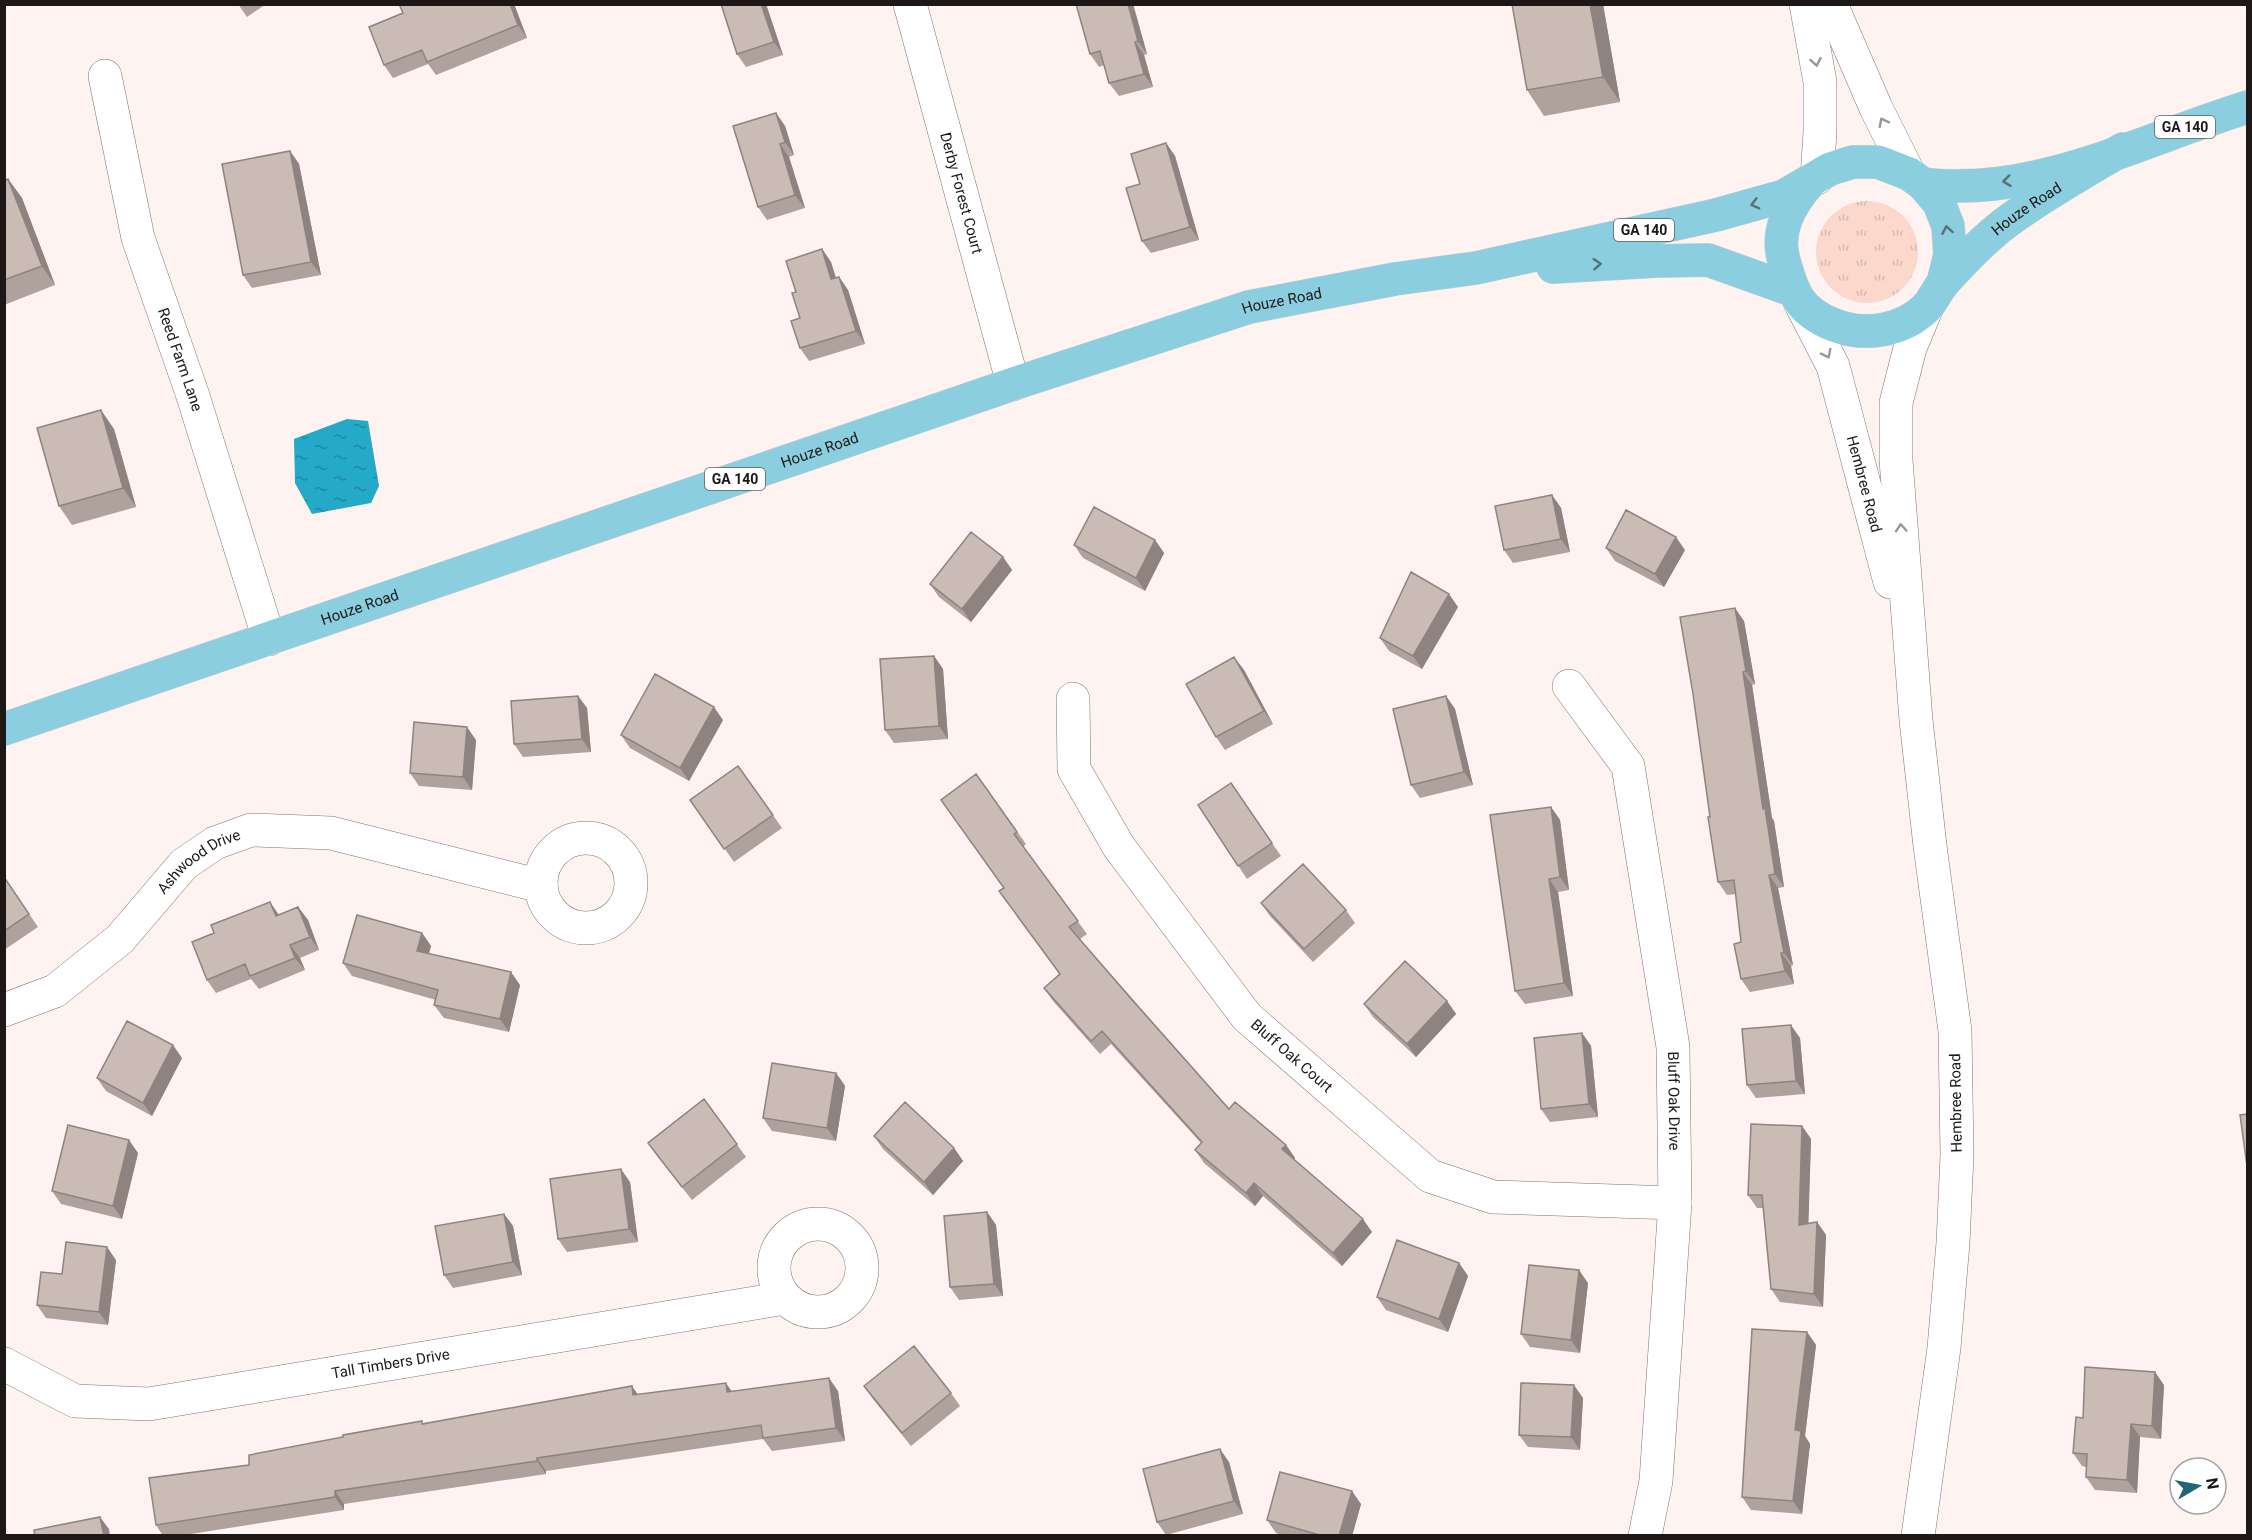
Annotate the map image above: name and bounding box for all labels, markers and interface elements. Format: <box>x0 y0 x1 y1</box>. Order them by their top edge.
one-way arrow <box>1810 57 1822 67</box>
road number: GA 140 <box>2155 116 2215 138</box>
one-way arrow <box>1878 117 1890 128</box>
street label: Derby Forest Court <box>936 130 986 256</box>
one-way arrow <box>2002 174 2011 187</box>
street label: Houze Road <box>1988 179 2065 239</box>
one-way arrow <box>1750 197 1761 209</box>
road number: GA 140 <box>1614 219 1674 241</box>
one-way arrow <box>1942 226 1954 235</box>
one-way arrow <box>1593 258 1602 271</box>
street label: Houze Road <box>1239 284 1323 318</box>
street label: Reed Farm Lane <box>154 305 206 413</box>
one-way arrow <box>1820 347 1831 358</box>
street label: Houze Road <box>778 428 861 472</box>
street label: Hembree Road <box>1843 434 1886 534</box>
road number: GA 140 <box>705 468 765 490</box>
one-way arrow <box>1895 524 1908 533</box>
street label: Houze Road <box>319 586 401 629</box>
street label: Ashwood Drive <box>154 826 243 897</box>
street label: Bluff Oak Court <box>1247 1015 1336 1096</box>
street label: Bluff Oak Drive <box>1664 1051 1683 1151</box>
street label: Hembree Road <box>1946 1053 1966 1153</box>
street label: Tall Timbers Drive <box>330 1345 451 1382</box>
north arrow <box>2168 1456 2228 1516</box>
text: N <box>2202 1476 2223 1491</box>

